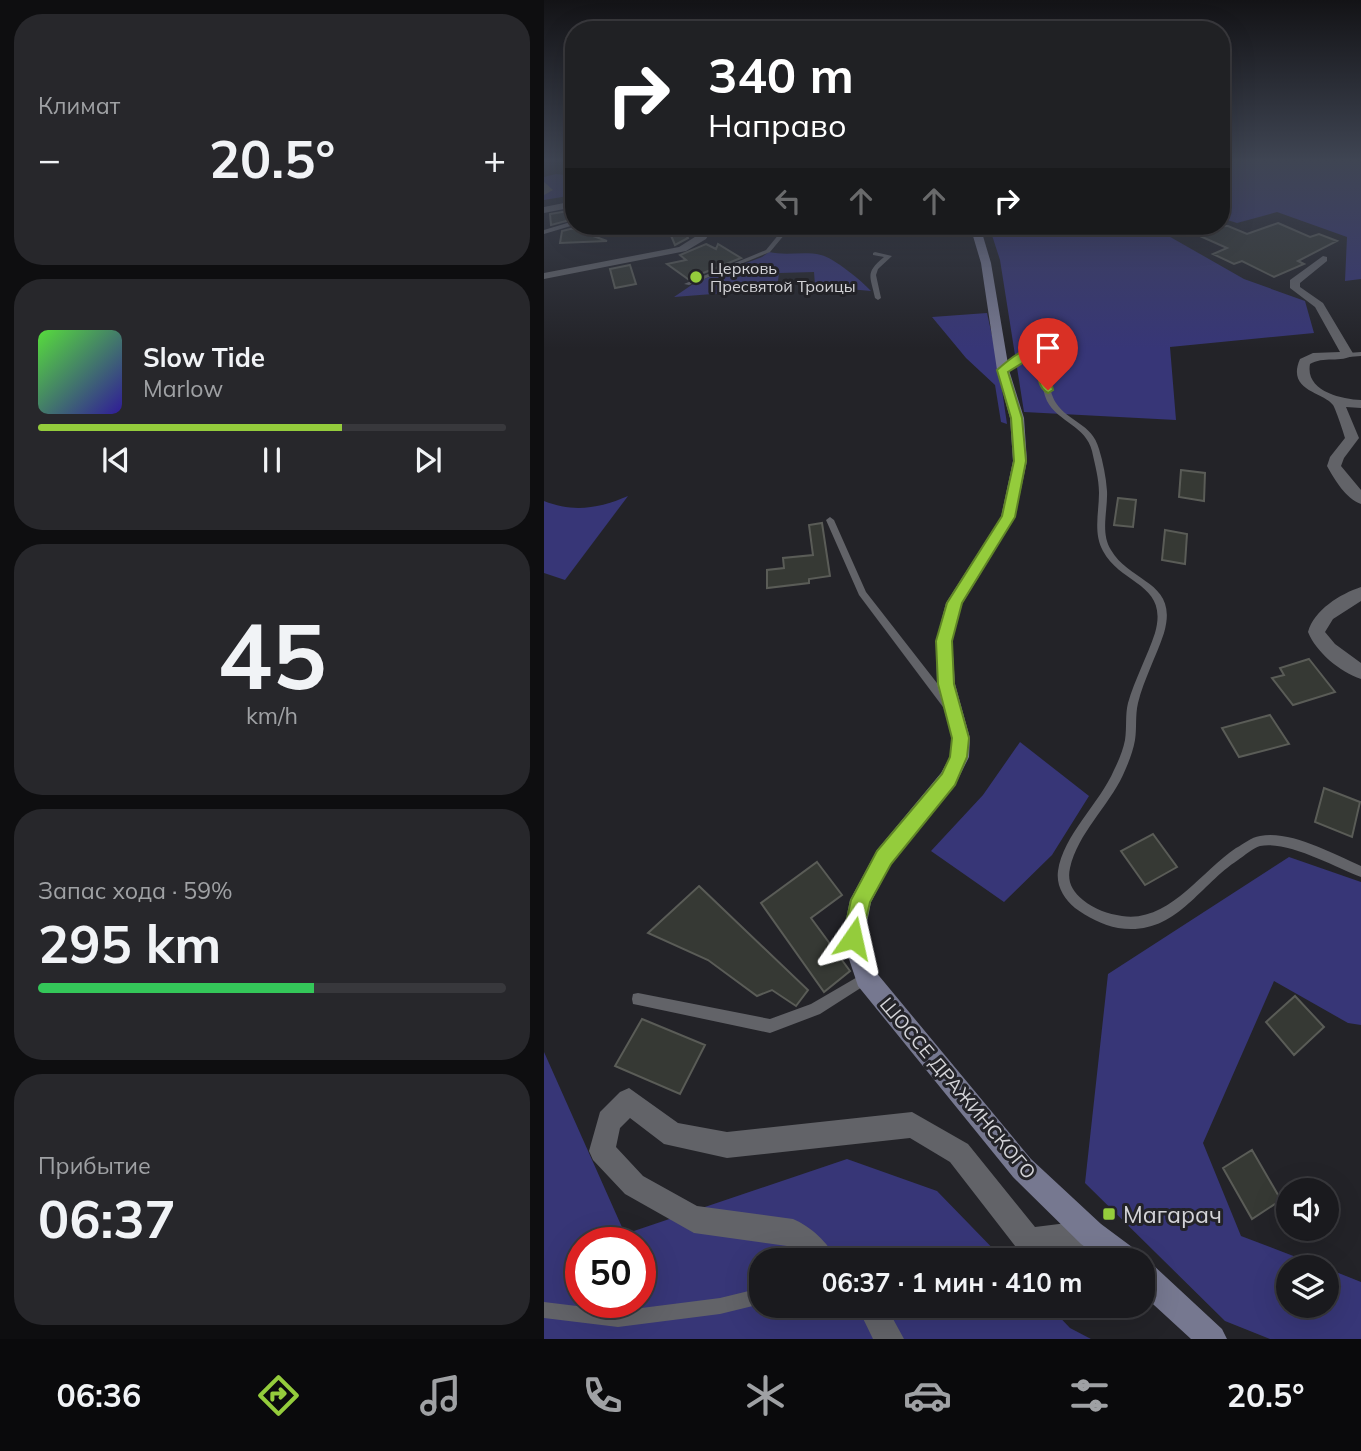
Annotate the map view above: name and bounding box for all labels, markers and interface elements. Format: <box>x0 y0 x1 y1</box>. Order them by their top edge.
text: 340 m <box>708 44 854 105</box>
icon: right <box>593 49 684 140</box>
text: Климат <box>38 91 120 120</box>
text: Направо <box>708 105 847 145</box>
text: 20.5° <box>209 126 335 191</box>
text: − <box>38 135 61 183</box>
text: + <box>483 135 506 183</box>
icon: left <box>769 182 807 220</box>
icon: ahead <box>842 182 880 220</box>
icon: ahead <box>915 182 953 220</box>
icon: right <box>988 182 1026 220</box>
place label: Церковь Пресвятой Троицы <box>710 258 856 296</box>
marker: Церковь Пресвятой Троицы <box>688 269 704 285</box>
pin <box>1018 318 1078 390</box>
icon: arrive <box>1029 329 1067 367</box>
text: Slow Tide <box>143 341 265 374</box>
text: Marlow <box>143 374 223 403</box>
icon: previous <box>97 441 135 479</box>
icon: pause <box>253 441 291 479</box>
icon: next <box>409 441 447 479</box>
text: 45 <box>217 598 327 712</box>
text: km/h <box>246 701 298 730</box>
text: Запас хода · 59% <box>38 876 233 905</box>
position arrow <box>816 901 890 975</box>
text: 295 km <box>38 911 221 976</box>
street label: ШОССЕ ДРАЖИНСКОГО <box>875 992 1041 1184</box>
text: Прибытие <box>38 1151 151 1180</box>
map controls <box>1276 1178 1339 1318</box>
button: sound <box>1276 1178 1339 1241</box>
text: 06:37 <box>38 1186 176 1251</box>
place label: Магарач <box>1123 1200 1222 1229</box>
marker: Магарач <box>1101 1206 1117 1222</box>
speed limit sign: 50 <box>565 1227 656 1318</box>
button: layers <box>1276 1255 1339 1318</box>
text: 06:37 · 1 мин · 410 m <box>822 1266 1082 1299</box>
icon: directions <box>254 1371 303 1420</box>
icon: music <box>416 1371 465 1420</box>
icon: phone <box>578 1371 627 1420</box>
icon: climate <box>741 1371 790 1420</box>
icon: car <box>903 1371 952 1420</box>
icon: filters <box>1065 1371 1114 1420</box>
text: 06:36 <box>57 1375 141 1415</box>
text: 20.5° <box>1227 1375 1304 1415</box>

